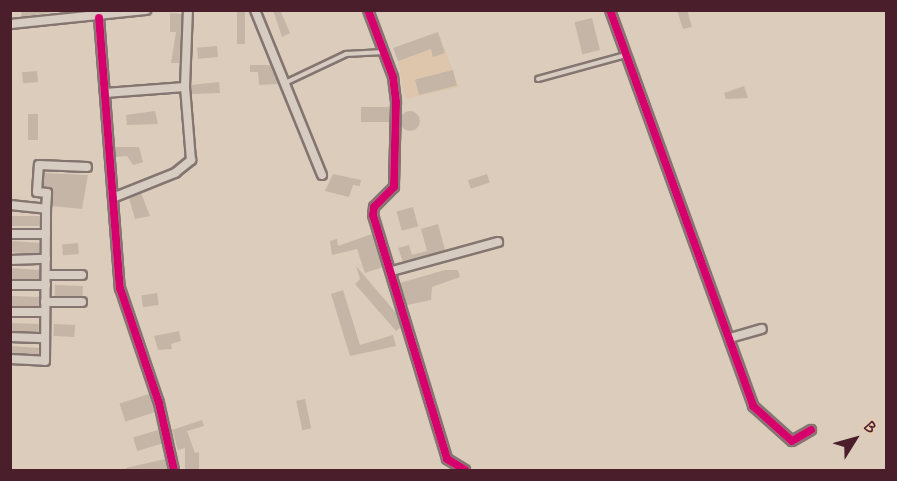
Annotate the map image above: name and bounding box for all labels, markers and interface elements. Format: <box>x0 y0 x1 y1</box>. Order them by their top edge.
north arrow <box>825 409 885 469</box>
text: B <box>858 417 881 438</box>

